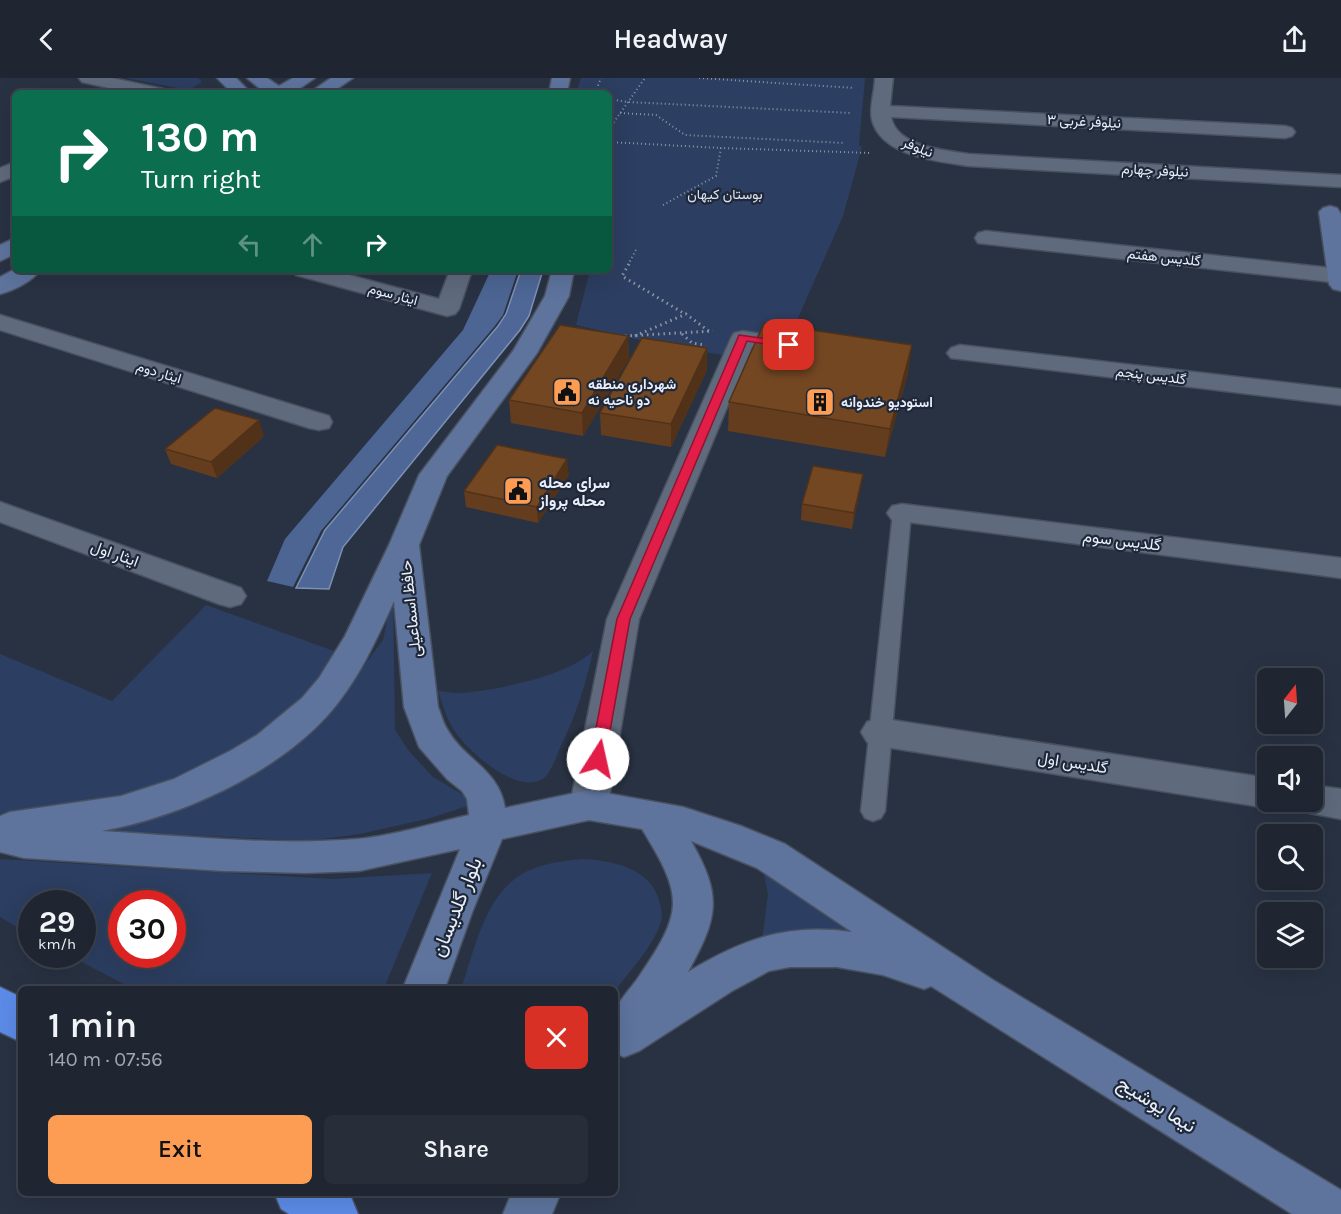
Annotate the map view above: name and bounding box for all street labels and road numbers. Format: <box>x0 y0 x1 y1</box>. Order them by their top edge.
street label: نیلوفر غربی ۳ <box>1046 111 1122 132</box>
street label: نیلوفر <box>899 133 936 161</box>
street label: نیلوفر چهارم <box>1121 160 1189 182</box>
street label: گلدیس هفتم <box>1126 245 1201 270</box>
street label: ایثار سوم <box>366 280 419 309</box>
street label: ایثار دوم <box>134 358 183 387</box>
street label: گلدیس پنجم <box>1115 363 1187 389</box>
street label: گلدیس سوم <box>1082 526 1162 556</box>
street label: ایثار اول <box>88 536 141 572</box>
street label: حافظ اسماعیلی <box>396 559 426 658</box>
street label: گلدیس اول <box>1037 748 1109 778</box>
street label: بلوار گلدیسان <box>426 854 488 961</box>
street label: نیما یوشیج <box>1112 1071 1200 1139</box>

